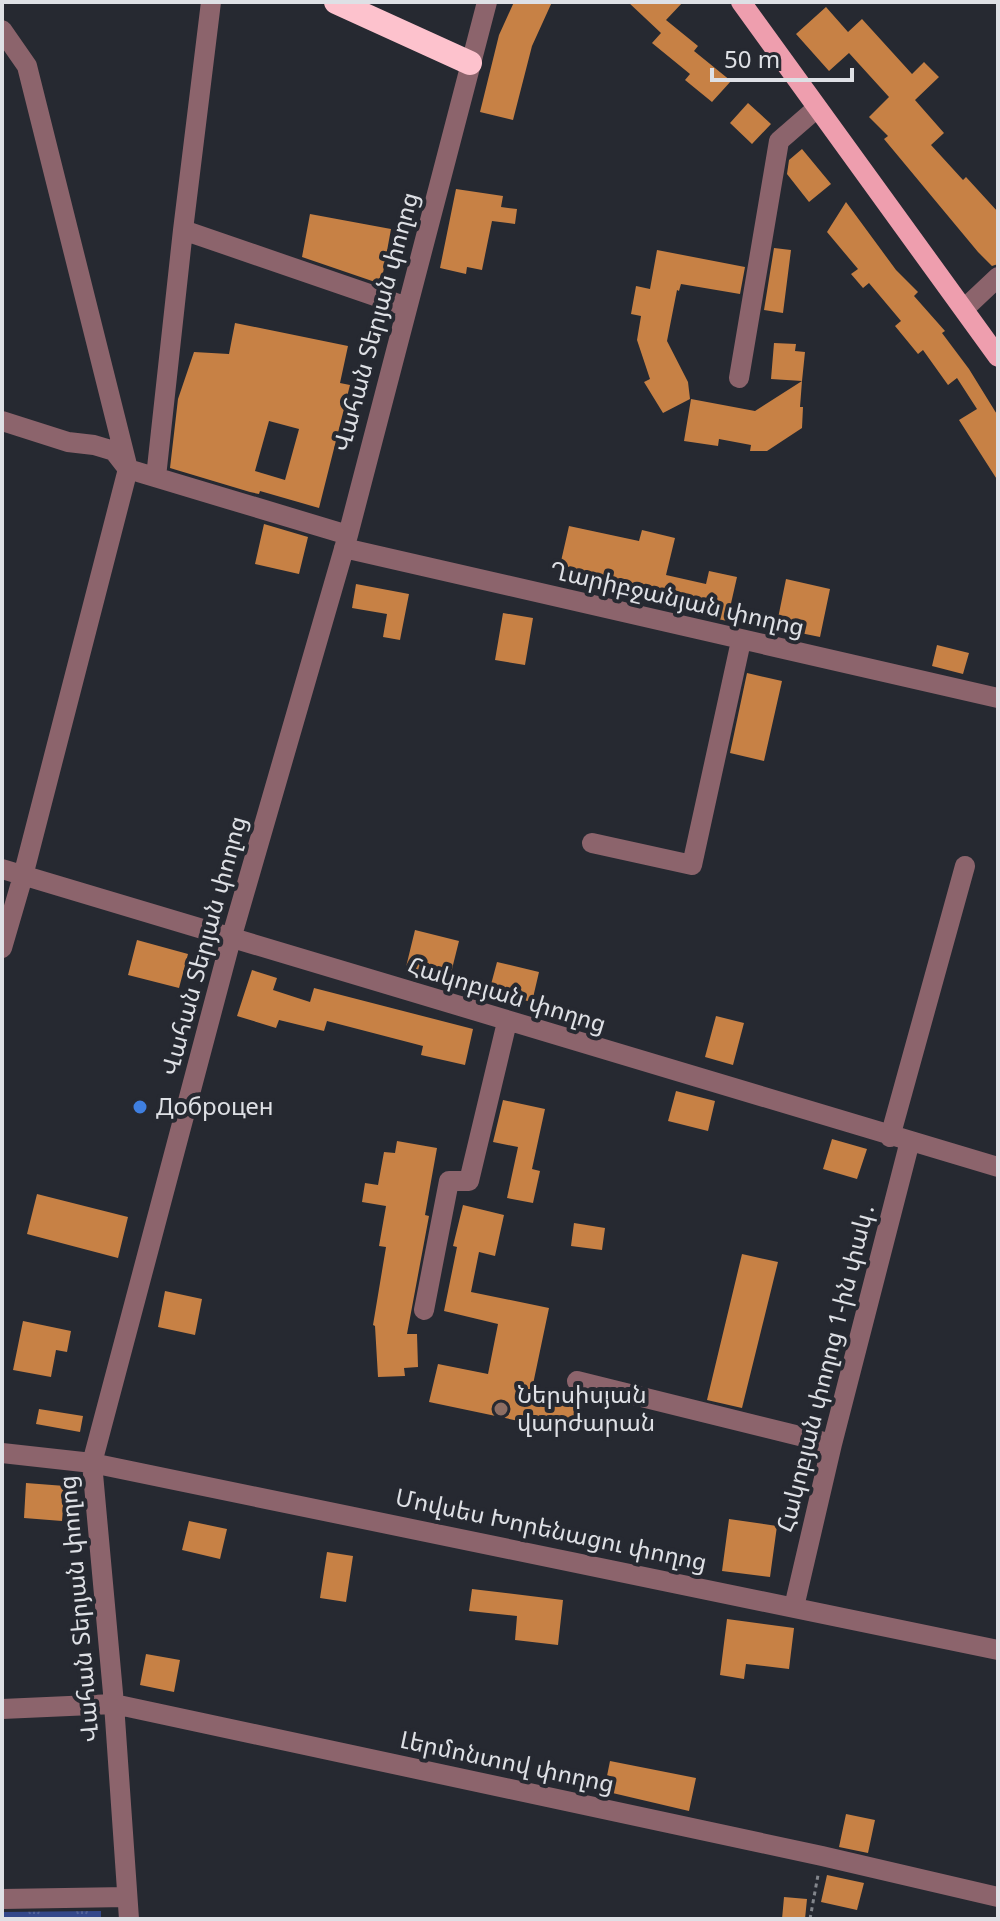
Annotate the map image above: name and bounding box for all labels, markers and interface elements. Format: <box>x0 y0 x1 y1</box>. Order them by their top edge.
scale bar <box>712 32 852 82</box>
text: 50 m <box>724 42 780 75</box>
street label: Վահան Տերյան փողոց <box>324 188 425 455</box>
street label: Ղարիբջանյան փողոց <box>547 552 808 643</box>
street label: Վահան Տերյան փողոց <box>152 812 253 1079</box>
street label: Հակոբյան փողոց <box>404 948 611 1039</box>
place label: Доброцен <box>156 1089 274 1122</box>
marker: Доброцен <box>131 1098 149 1116</box>
street label: Հակոբյան փողոց 1-ին փակ․ <box>768 1198 882 1535</box>
place label: Ներսիսյան վարժարան <box>517 1377 655 1438</box>
marker: Ներսիսյան վարժարան <box>492 1400 510 1418</box>
street label: Վահան Տերյան փողոց <box>49 1474 106 1744</box>
street label: Մովսես Խորենացու փողոց <box>392 1479 710 1578</box>
street label: Լերմոնտով փողոց <box>397 1722 617 1799</box>

